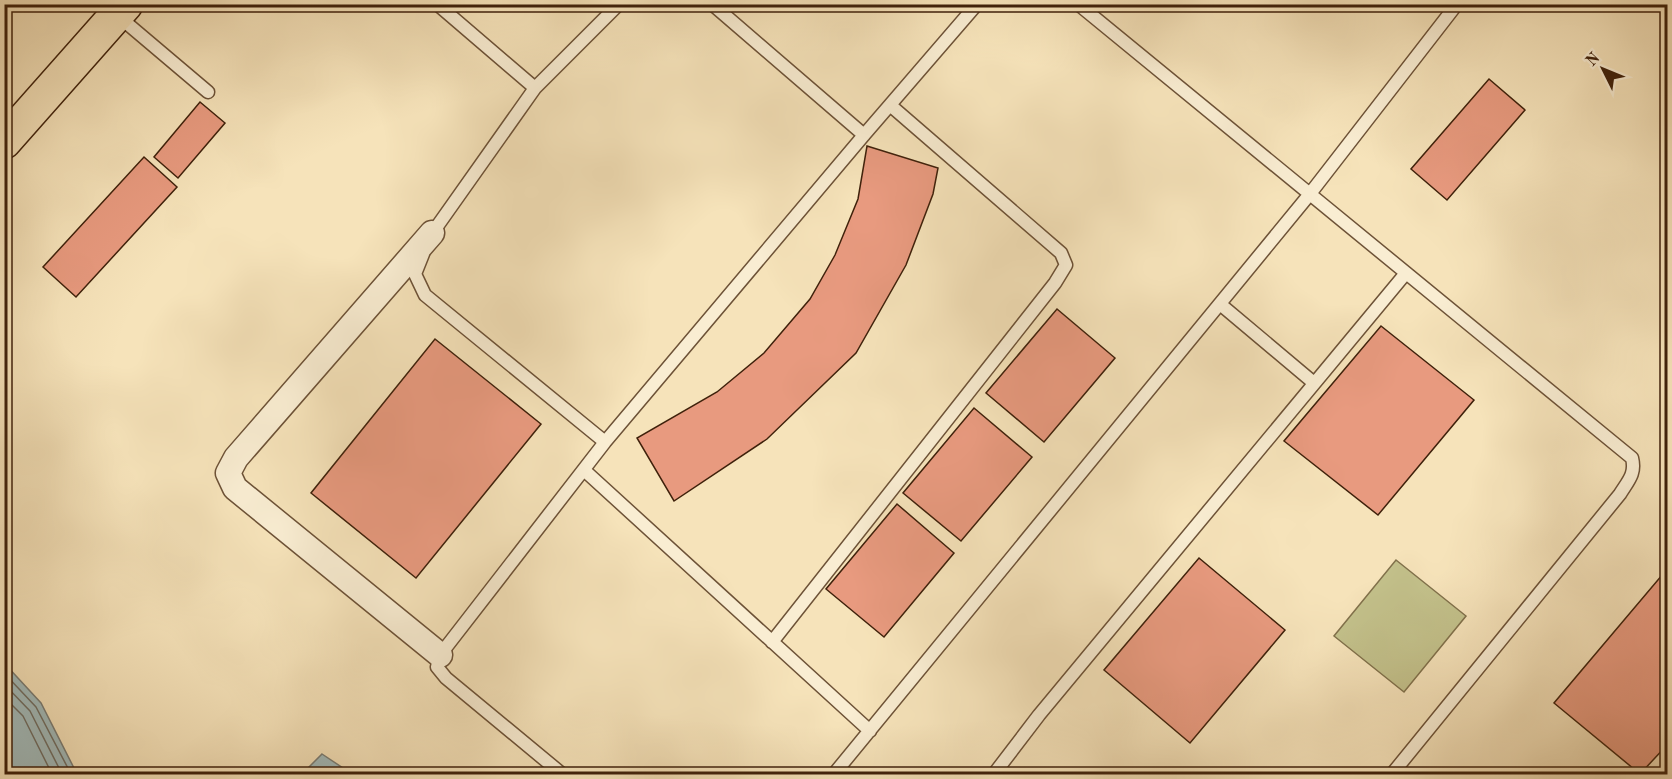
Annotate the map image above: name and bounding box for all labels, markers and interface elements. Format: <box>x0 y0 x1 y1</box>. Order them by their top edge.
north arrow <box>1573 39 1633 99</box>
text: N <box>1583 50 1604 70</box>

